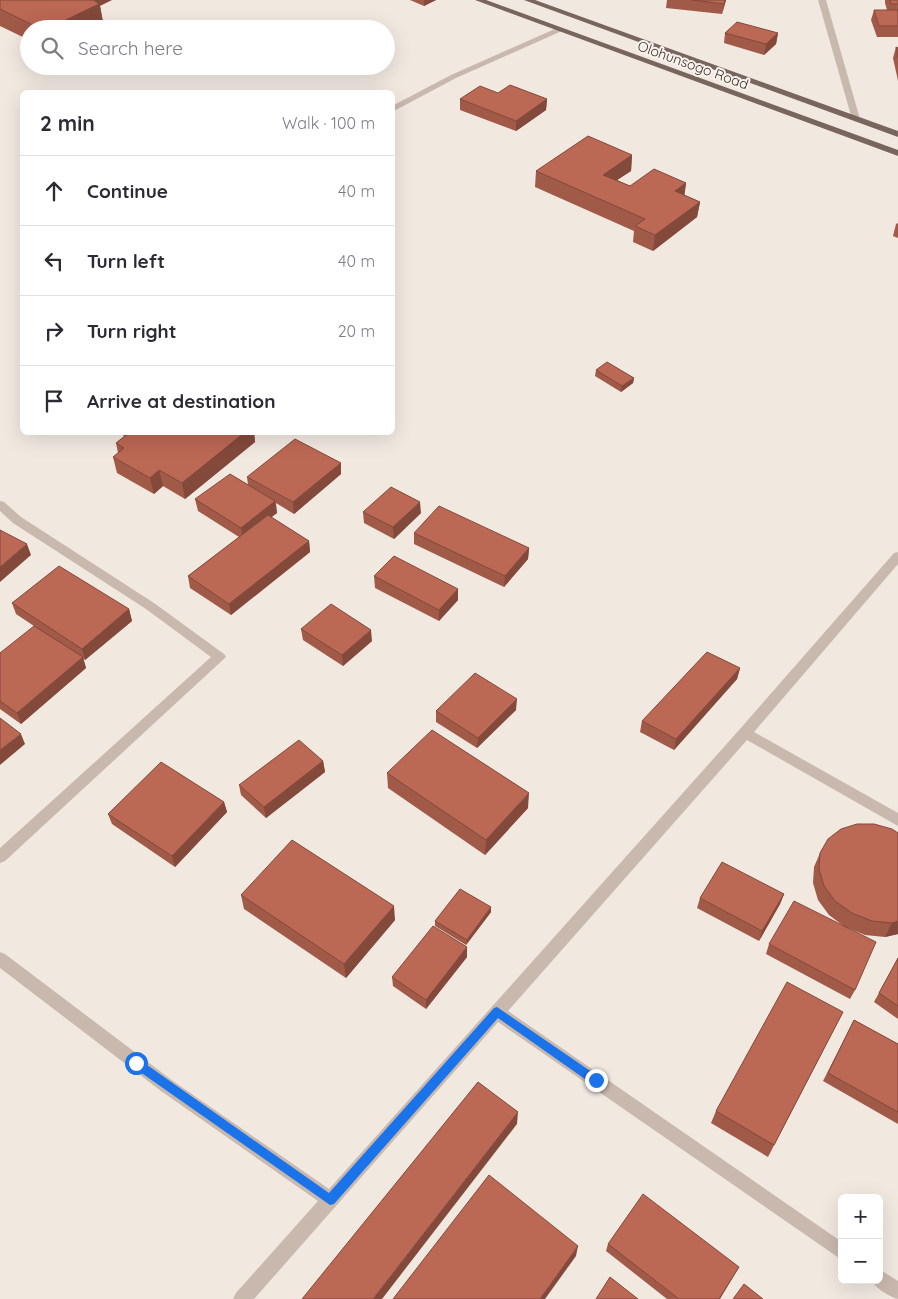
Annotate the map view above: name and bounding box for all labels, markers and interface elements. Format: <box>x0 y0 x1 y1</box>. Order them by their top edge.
search box <box>20 20 395 75</box>
icon: search <box>38 34 66 62</box>
text: Search here <box>78 36 183 60</box>
street label: Olohunsogo Road <box>635 37 751 93</box>
text: 2 min <box>40 110 95 136</box>
text: Walk · 100 m <box>282 113 375 133</box>
icon: ahead <box>40 177 68 205</box>
text: Continue <box>87 179 168 203</box>
text: 40 m <box>338 181 375 201</box>
icon: left <box>40 247 68 275</box>
text: Turn left <box>87 249 165 273</box>
text: 40 m <box>338 251 375 271</box>
icon: right <box>40 317 68 345</box>
text: Turn right <box>87 319 176 343</box>
text: 20 m <box>338 321 375 341</box>
icon: arrive <box>40 387 68 415</box>
text: Arrive at destination <box>87 389 276 413</box>
route start <box>125 1052 148 1075</box>
route end <box>585 1069 608 1092</box>
map controls <box>838 1194 883 1284</box>
button: + <box>838 1194 883 1239</box>
button: − <box>838 1239 883 1284</box>

